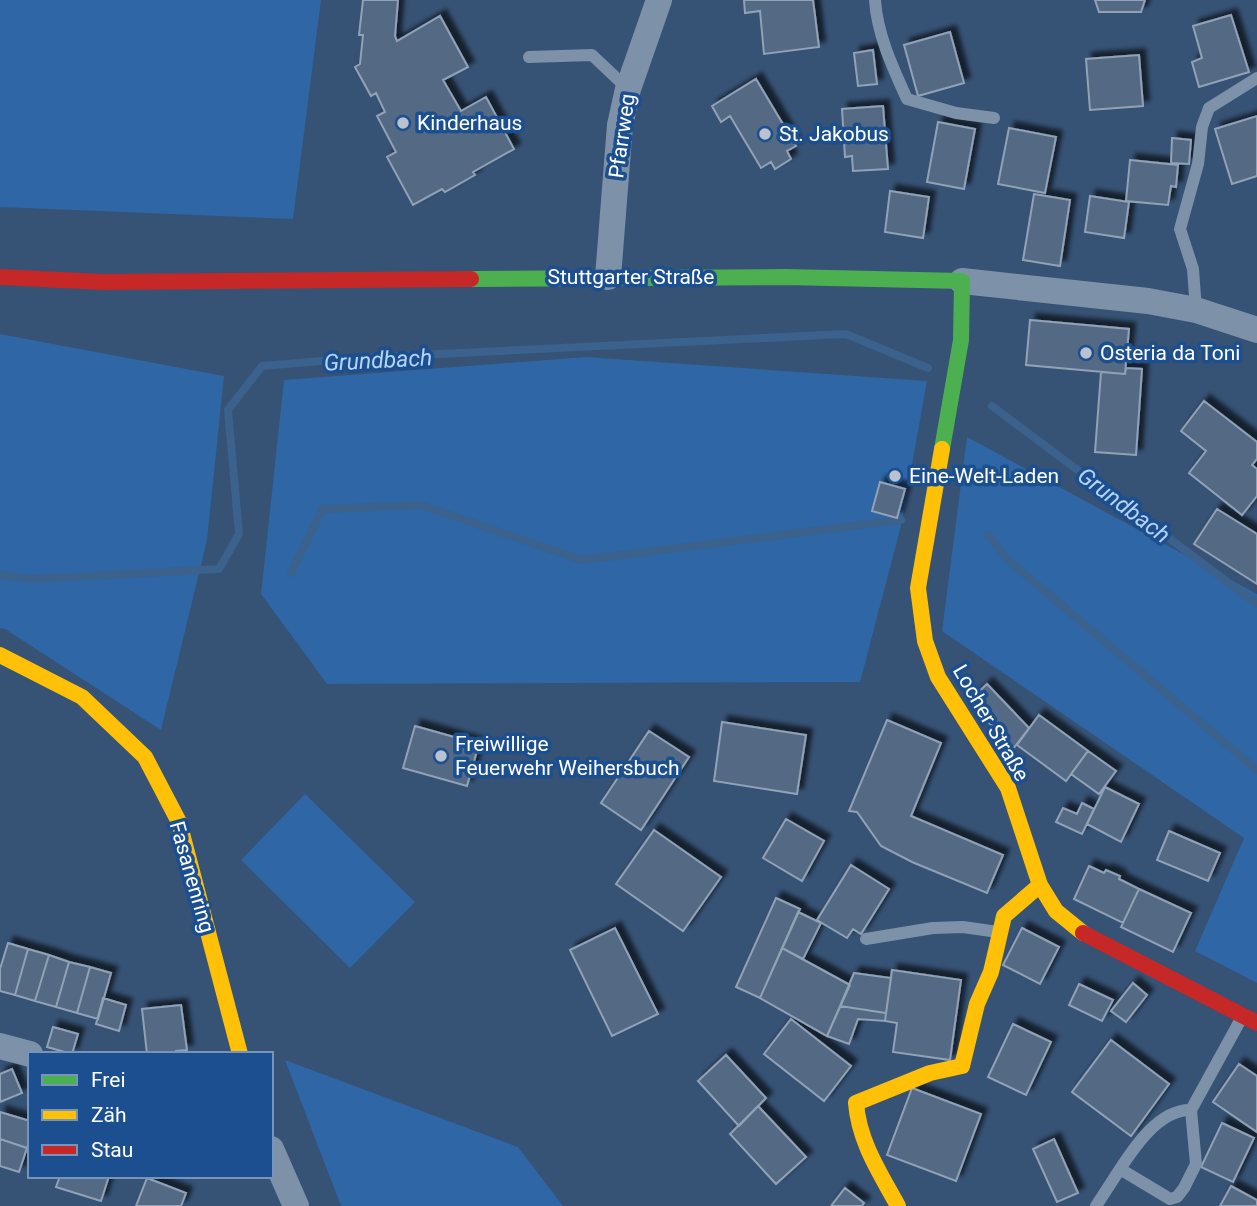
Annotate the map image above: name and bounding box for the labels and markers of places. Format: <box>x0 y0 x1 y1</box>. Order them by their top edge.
place label: Kinderhaus <box>417 111 522 135</box>
marker: Kinderhaus <box>395 115 411 131</box>
place label: St. Jakobus <box>779 122 889 146</box>
marker: St. Jakobus <box>757 126 773 142</box>
place label: Osteria da Toni <box>1100 341 1240 365</box>
marker: Osteria da Toni <box>1078 345 1094 361</box>
place label: Eine-Welt-Laden <box>909 464 1059 488</box>
marker: Eine-Welt-Laden <box>887 468 903 484</box>
place label: Freiwillige Feuerwehr Weihersbuch <box>455 732 679 780</box>
marker: Freiwillige Feuerwehr Weihersbuch <box>433 748 449 764</box>

